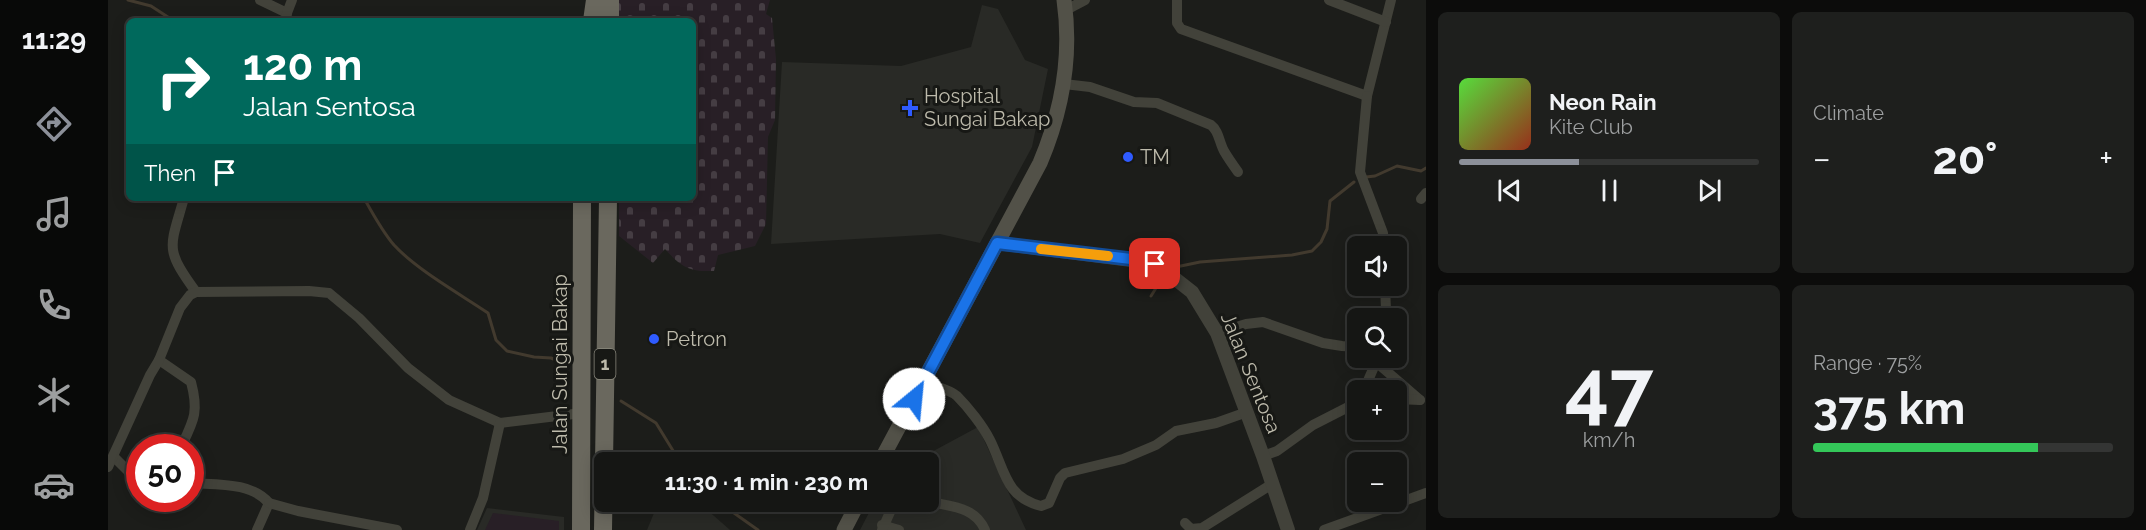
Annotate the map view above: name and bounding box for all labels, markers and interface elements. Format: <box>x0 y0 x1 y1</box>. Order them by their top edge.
text: 11:29 <box>22 24 86 55</box>
text: 120 m <box>243 41 362 90</box>
icon: right <box>144 42 222 120</box>
place label: Hospital Sungai Bakap <box>924 84 1050 131</box>
text: Neon Rain <box>1549 89 1657 115</box>
text: Jalan Sentosa <box>243 91 416 122</box>
marker: Hospital Sungai Bakap <box>901 99 919 117</box>
text: Climate <box>1813 101 1884 125</box>
icon: directions <box>33 103 75 145</box>
text: Kite Club <box>1549 115 1633 139</box>
text: 20° <box>1932 132 1998 185</box>
text: − <box>1813 139 1831 178</box>
text: + <box>2099 139 2113 178</box>
place label: TM <box>1140 145 1170 169</box>
marker: TM <box>1121 150 1135 164</box>
icon: arrive <box>208 156 241 189</box>
text: Then <box>144 160 196 186</box>
icon: previous <box>1493 174 1526 207</box>
icon: pause <box>1593 174 1626 207</box>
icon: next <box>1693 174 1726 207</box>
icon: music <box>33 193 75 235</box>
map controls <box>1347 236 1407 512</box>
button: sound <box>1347 236 1407 296</box>
pin <box>1129 238 1180 289</box>
icon: arrive <box>1138 247 1171 280</box>
street label: Jalan Sungai Bakap <box>548 274 572 454</box>
icon: phone <box>33 284 75 326</box>
button: search <box>1347 308 1407 368</box>
street label: Jalan Sentosa <box>1216 309 1286 437</box>
place label: Petron <box>666 327 727 351</box>
marker: Petron <box>647 332 661 346</box>
text: 47 <box>1565 343 1653 434</box>
road number: 1 <box>594 349 616 379</box>
text: Range · 75% <box>1813 351 1922 375</box>
position arrow <box>882 367 946 431</box>
icon: climate <box>33 374 75 416</box>
button: + <box>1347 380 1407 440</box>
text: 375 km <box>1813 382 1965 435</box>
text: km/h <box>1583 428 1635 452</box>
speed limit sign: 50 <box>126 434 204 512</box>
button: − <box>1347 452 1407 512</box>
icon: car <box>33 464 75 506</box>
text: 11:30 · 1 min · 230 m <box>665 469 868 495</box>

